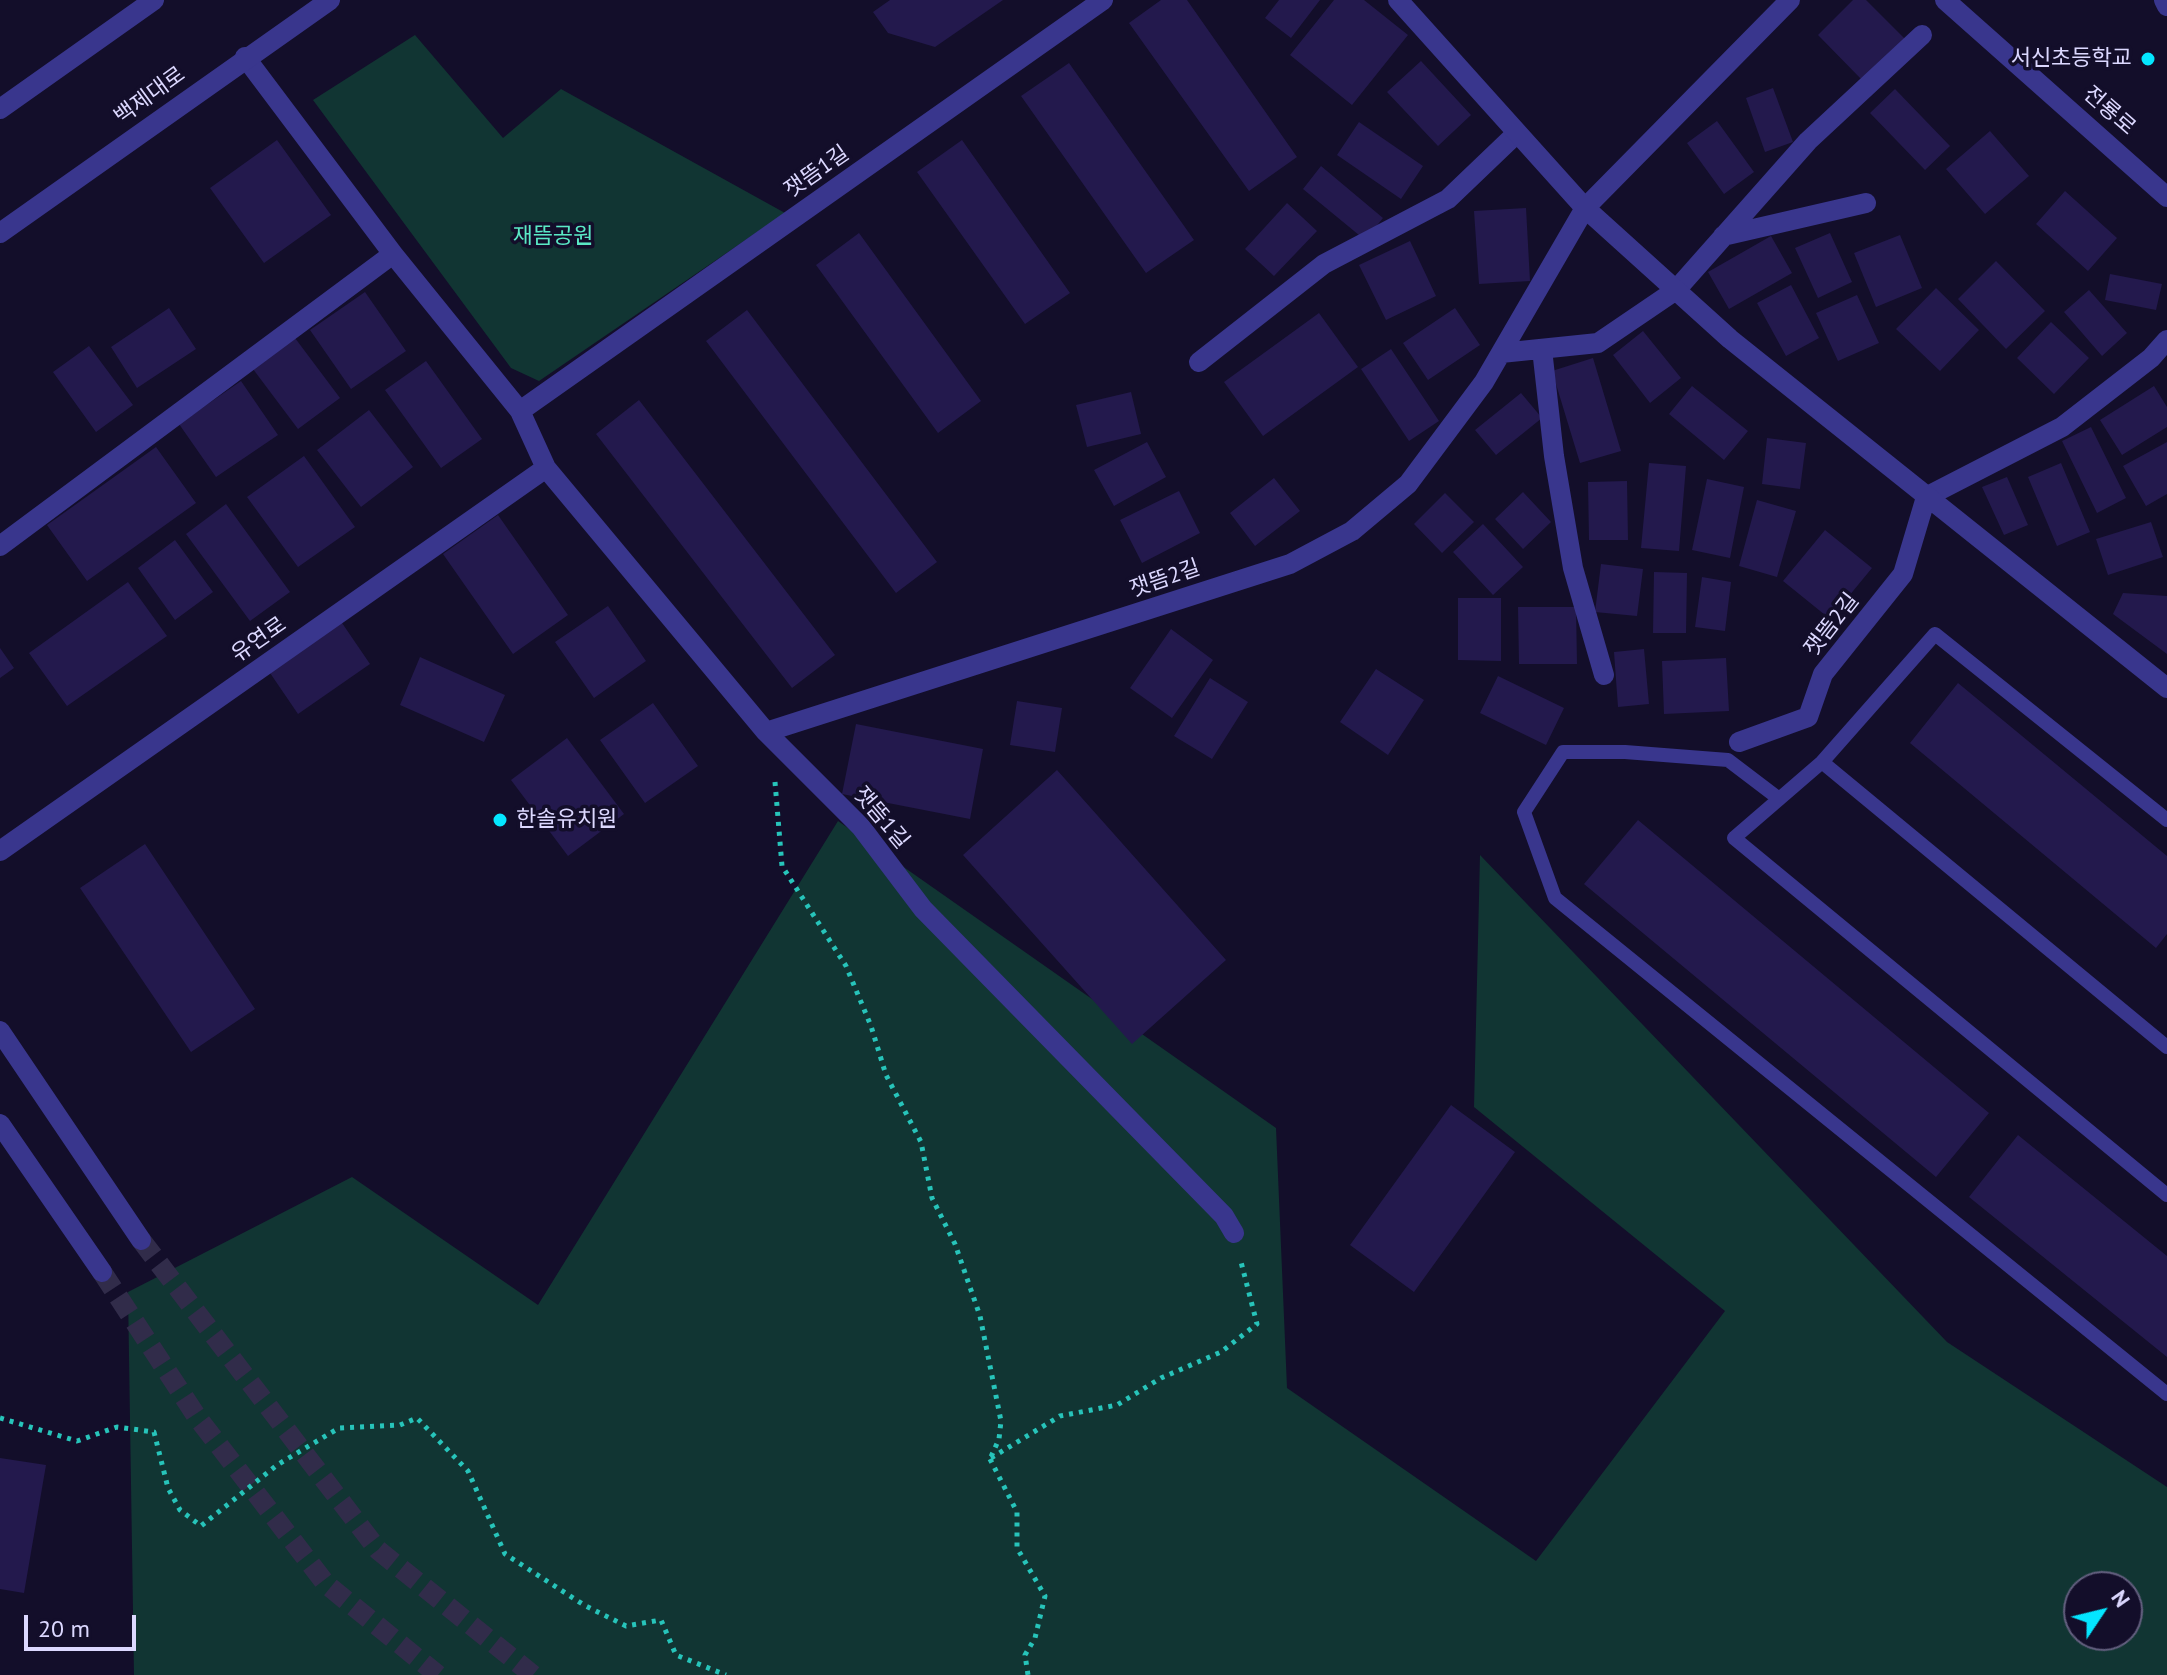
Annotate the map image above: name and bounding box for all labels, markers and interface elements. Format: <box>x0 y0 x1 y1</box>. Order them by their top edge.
place label: 서신초등학교 <box>2011 46 2132 72</box>
marker: 서신초등학교 <box>2139 50 2157 68</box>
street label: 백제대로 <box>109 62 191 130</box>
street label: 전룡로 <box>2077 81 2141 141</box>
street label: 잿뜸1길 <box>780 140 854 204</box>
park label: 재뜸공원 <box>513 224 593 250</box>
street label: 잿뜸2길 <box>1126 555 1204 603</box>
street label: 잿뜸2길 <box>1799 588 1865 662</box>
street label: 유연로 <box>227 612 291 668</box>
street label: 잿뜸1길 <box>848 782 914 854</box>
place label: 한솔유치원 <box>516 807 617 833</box>
marker: 한솔유치원 <box>491 811 509 829</box>
north arrow <box>2063 1571 2143 1651</box>
text: N <box>2105 1584 2137 1612</box>
scale bar <box>28 1599 140 1649</box>
text: 20 m <box>38 1613 90 1644</box>

